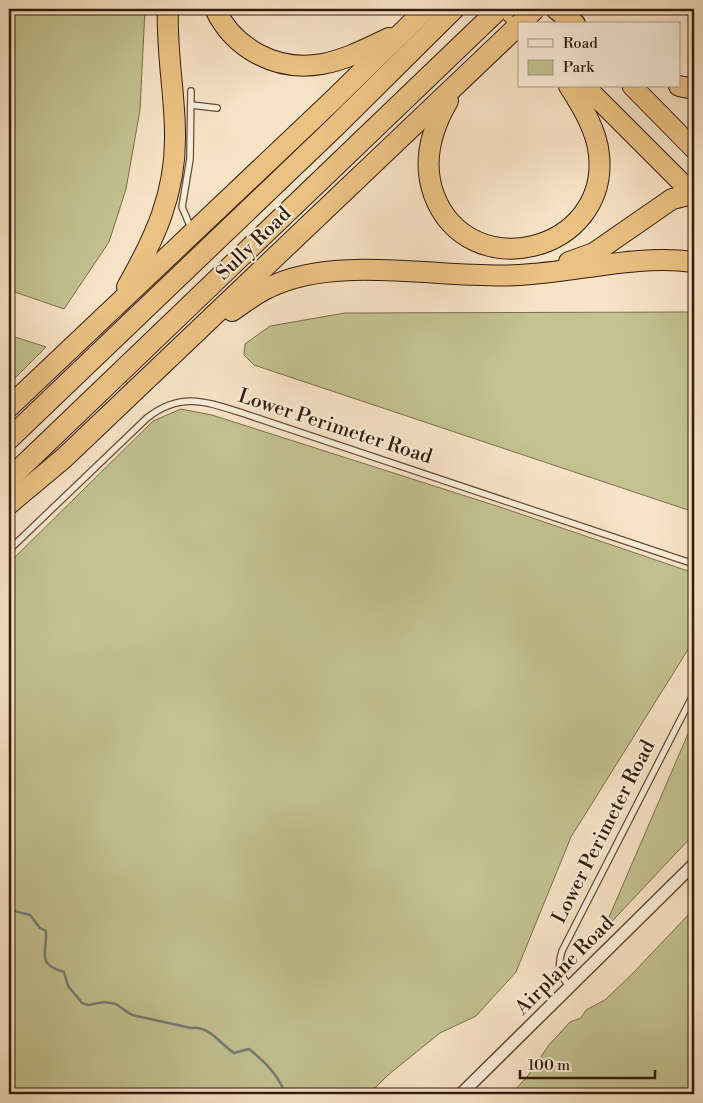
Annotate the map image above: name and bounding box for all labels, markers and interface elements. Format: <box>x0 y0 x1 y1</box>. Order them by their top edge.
legend <box>518 22 680 88</box>
text: Road <box>563 34 598 53</box>
text: Park <box>563 58 595 77</box>
street label: Sully Road <box>211 202 297 286</box>
street label: Lower Perimeter Road <box>235 384 436 470</box>
street label: Lower Perimeter Road <box>547 736 661 928</box>
street label: Airplane Road <box>510 911 620 1021</box>
scale bar <box>520 1048 656 1080</box>
text: 100 m <box>528 1056 570 1075</box>

